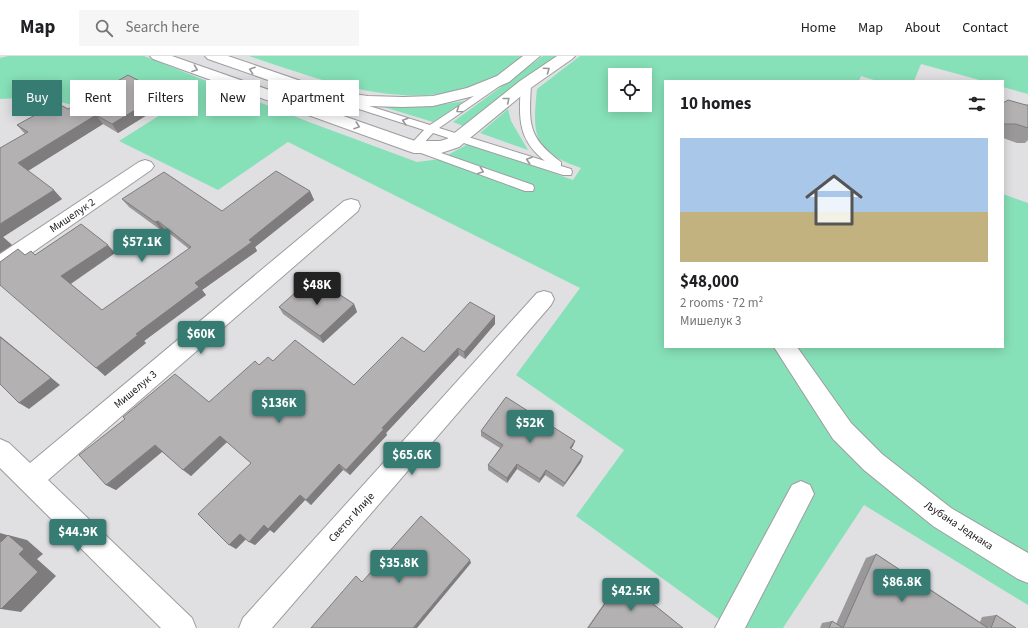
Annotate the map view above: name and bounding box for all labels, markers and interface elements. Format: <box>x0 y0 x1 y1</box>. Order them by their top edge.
search box <box>79 10 359 46</box>
text: Map <box>20 14 55 41</box>
icon: search <box>93 17 115 39</box>
text: Search here <box>125 17 199 38</box>
text: Home <box>801 18 836 38</box>
text: Map <box>858 18 883 38</box>
text: About <box>905 18 940 38</box>
text: Contact <box>962 18 1008 38</box>
one-way arrow <box>191 64 198 73</box>
one-way arrow <box>248 66 255 74</box>
one-way arrow <box>542 68 549 75</box>
map controls <box>608 68 652 112</box>
button: locate <box>608 68 652 112</box>
chip: Buy <box>12 80 62 116</box>
chip: Rent <box>70 80 126 116</box>
chip: Filters <box>134 80 198 116</box>
chip: New <box>206 80 260 116</box>
chip: Apartment <box>268 80 359 116</box>
text: 10 homes <box>680 92 751 116</box>
icon: filters <box>966 93 988 115</box>
one-way arrow <box>502 97 510 104</box>
one-way arrow <box>456 105 463 113</box>
one-way arrow <box>402 117 409 126</box>
one-way arrow <box>353 122 360 130</box>
one-way arrow <box>526 156 533 165</box>
icon: home <box>798 164 870 236</box>
one-way arrow <box>477 166 484 174</box>
street label: Мишелук 2 <box>47 195 98 236</box>
pin: $57.1K <box>109 229 175 263</box>
text: $57.1K <box>122 233 162 251</box>
text: $48,000 <box>680 270 739 294</box>
pin: $48K <box>293 272 341 306</box>
text: $48K <box>303 276 331 294</box>
text: 2 rooms · 72 m² <box>680 294 763 312</box>
text: Мишелук 3 <box>680 312 741 330</box>
pin: $60K <box>177 321 225 355</box>
text: $60K <box>187 325 215 343</box>
street label: Мишелук 3 <box>111 367 160 412</box>
pin: $136K <box>251 390 307 424</box>
text: $136K <box>261 394 297 412</box>
pin: $52K <box>506 410 554 444</box>
text: $52K <box>516 414 544 432</box>
pin: $65.6K <box>379 442 445 476</box>
text: $65.6K <box>392 446 432 464</box>
street label: Светог Илије <box>325 489 378 545</box>
street label: Љубана Једнака <box>921 497 996 553</box>
pin: $44.9K <box>45 519 111 553</box>
text: $44.9K <box>58 523 98 541</box>
pin: $35.8K <box>366 550 432 584</box>
text: $35.8K <box>379 554 419 572</box>
pin: $86.8K <box>869 569 935 603</box>
text: $86.8K <box>882 573 922 591</box>
pin: $42.5K <box>598 578 664 612</box>
text: $42.5K <box>611 582 651 600</box>

